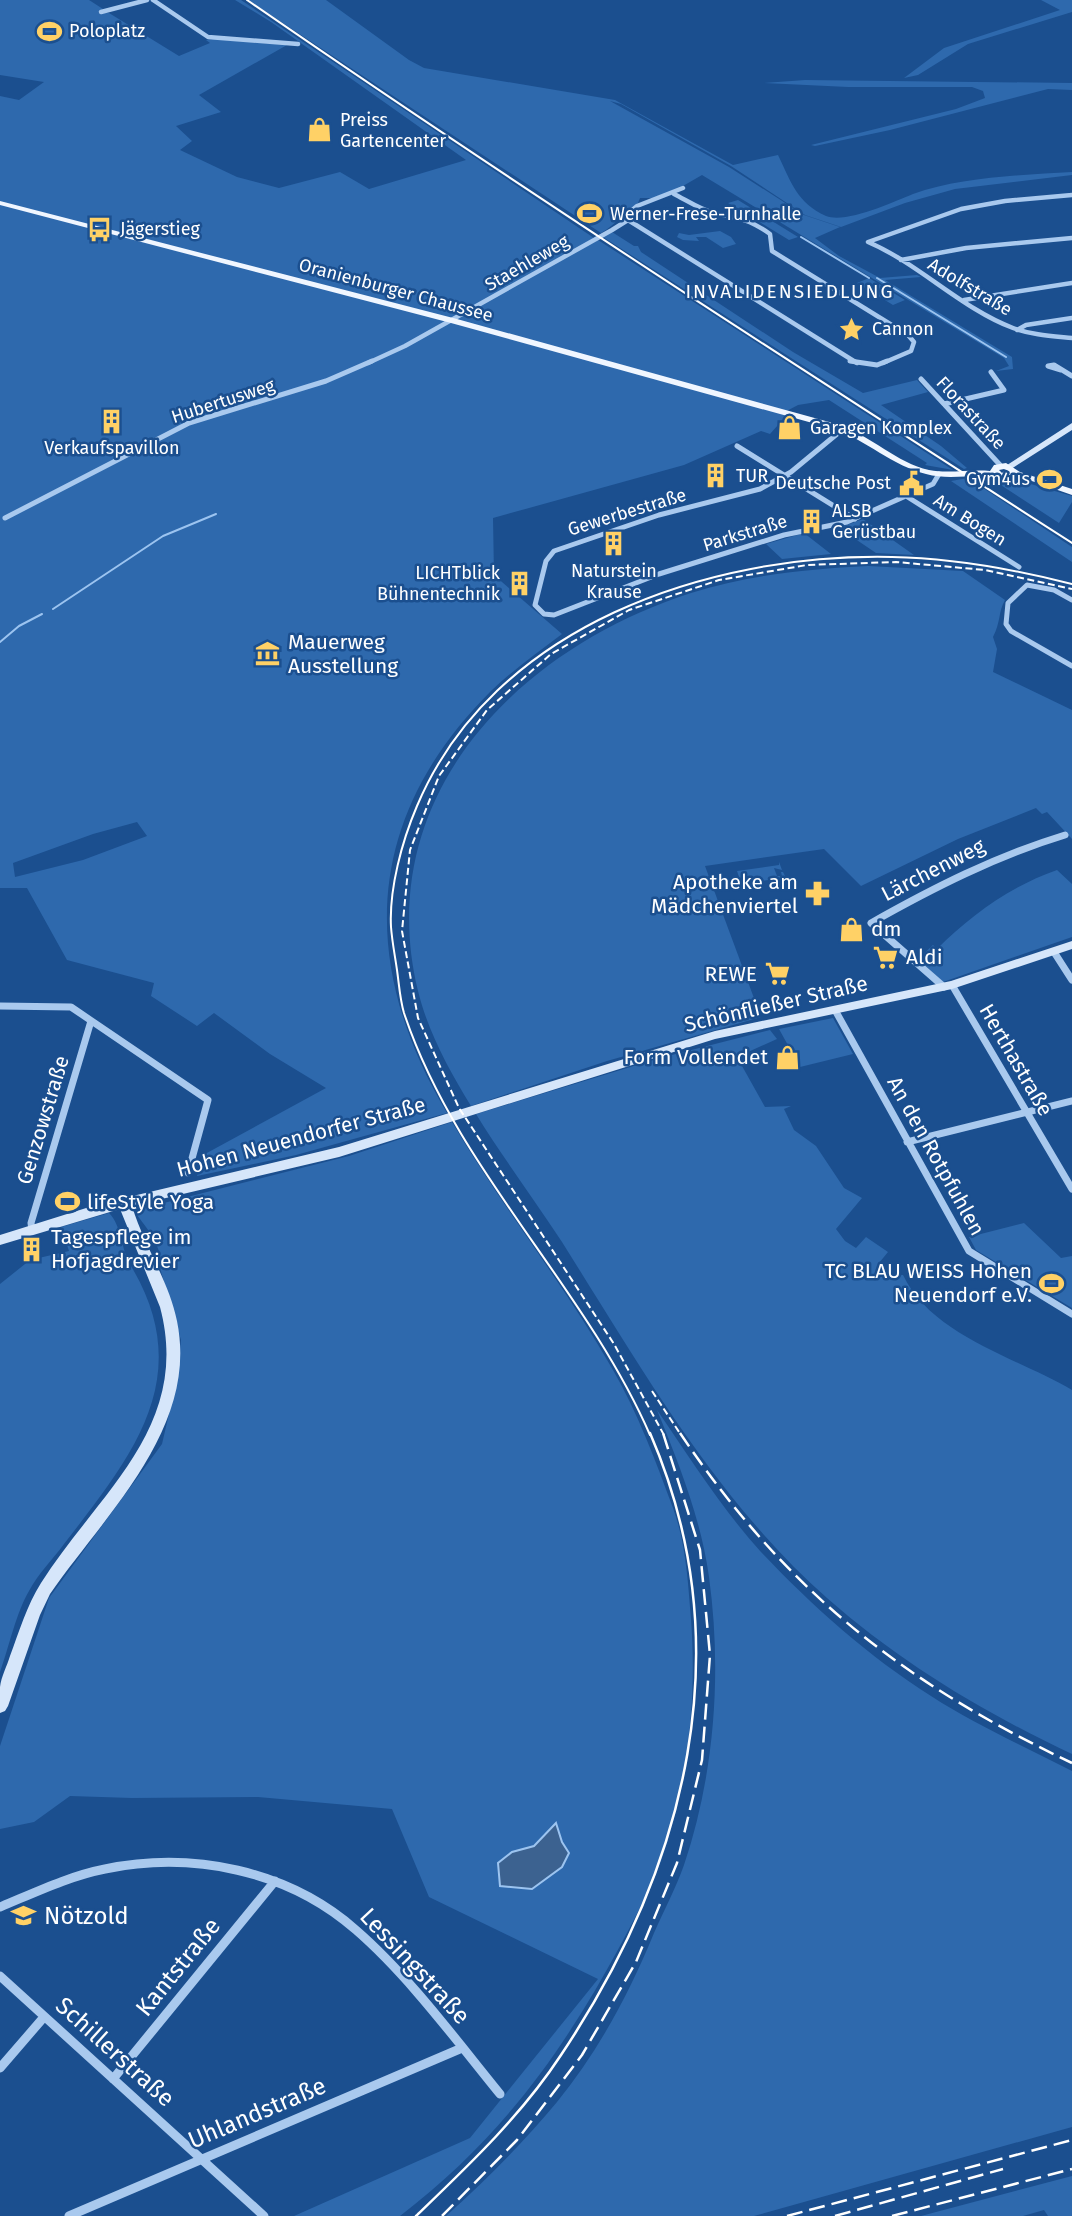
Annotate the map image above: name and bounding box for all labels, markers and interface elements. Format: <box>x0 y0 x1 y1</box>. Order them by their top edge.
sports icon: Poloplatz <box>35 17 63 45</box>
place label: Poloplatz <box>69 20 145 42</box>
place label: Preiss Gartencenter <box>340 109 446 152</box>
shop icon: Preiss Gartencenter <box>306 116 334 144</box>
sports icon: Werner-Frese-Turnhalle <box>576 200 604 228</box>
place label: Werner-Frese-Turnhalle <box>610 203 801 225</box>
bus stop icon: Jägerstieg <box>86 215 114 243</box>
place label: Jägerstieg <box>120 218 200 240</box>
street label: Staehleweg <box>481 230 573 296</box>
street label: Oranienburger Chaussee <box>297 253 495 327</box>
street label: Adolfstraße <box>924 253 1016 321</box>
district label: INVALIDENSIEDLUNG <box>685 280 895 303</box>
place icon: Cannon <box>838 315 866 343</box>
place label: Cannon <box>872 318 934 340</box>
street label: Florastraße <box>932 372 1010 454</box>
street label: Hubertusweg <box>168 374 278 428</box>
building icon: Verkaufspavillon <box>98 407 126 435</box>
shop icon: Garagen Komplex <box>776 414 804 442</box>
place label: Garagen Komplex <box>810 417 952 439</box>
place label: Verkaufspavillon <box>44 437 180 459</box>
building icon: TUR <box>702 462 730 490</box>
place label: TUR <box>736 465 768 487</box>
sports icon: Gym4us <box>1036 465 1064 493</box>
place label: Gym4us <box>966 468 1030 490</box>
public building icon: Deutsche Post <box>897 469 925 497</box>
place label: Deutsche Post <box>775 472 891 494</box>
street label: Gewerbestraße <box>565 484 689 540</box>
street label: Am Bogen <box>930 489 1010 551</box>
place label: ALSB Gerüstbau <box>832 500 916 543</box>
building icon: ALSB Gerüstbau <box>798 507 826 535</box>
street label: Parkstraße <box>700 510 790 556</box>
building icon: Naturstein Krause <box>600 530 628 558</box>
place label: Naturstein Krause <box>571 560 657 603</box>
place label: LICHTblick Bühnentechnik <box>377 562 501 605</box>
building icon: LICHTblick Bühnentechnik <box>506 569 534 597</box>
place label: Mauerweg Ausstellung <box>288 629 398 679</box>
museum icon: Mauerweg Ausstellung <box>254 640 282 668</box>
street label: Lärchenweg <box>877 833 989 907</box>
place label: Apotheke am Mädchenviertel <box>651 869 798 919</box>
pharmacy icon: Apotheke am Mädchenviertel <box>804 880 832 908</box>
shop icon: dm <box>837 915 865 943</box>
place label: dm <box>871 916 902 942</box>
supermarket icon: Aldi <box>872 943 900 971</box>
place label: Aldi <box>906 944 943 970</box>
supermarket icon: REWE <box>763 960 791 988</box>
place label: REWE <box>704 961 757 987</box>
street label: Schönfließer Straße <box>682 970 870 1038</box>
street label: Herthastraße <box>973 999 1059 1121</box>
shop icon: Form Vollendet <box>774 1043 802 1071</box>
place label: Form Vollendet <box>624 1044 768 1070</box>
street label: Genzowstraße <box>11 1052 75 1188</box>
street label: An den Rotpfuhlen <box>882 1072 990 1240</box>
street label: Hohen Neuendorfer Straße <box>174 1091 428 1183</box>
sports icon: lifeStyle Yoga <box>53 1188 81 1216</box>
place label: lifeStyle Yoga <box>87 1189 214 1215</box>
place label: Tagespflege im Hofjagdrevier <box>51 1224 192 1274</box>
building icon: Tagespflege im Hofjagdrevier <box>17 1235 45 1263</box>
place label: TC BLAU WEISS Hohen Neuendorf e.V. <box>824 1258 1032 1308</box>
sports icon: TC BLAU WEISS Hohen Neuendorf e.V. <box>1038 1269 1066 1297</box>
school or university icon: Nötzold <box>10 1902 38 1930</box>
place label: Nötzold <box>44 1902 129 1930</box>
street label: Lessingstraße <box>354 1902 476 2030</box>
street label: Kantstraße <box>130 1912 226 2022</box>
street label: Schillerstraße <box>50 1991 180 2113</box>
street label: Uhlandstraße <box>184 2071 330 2155</box>

